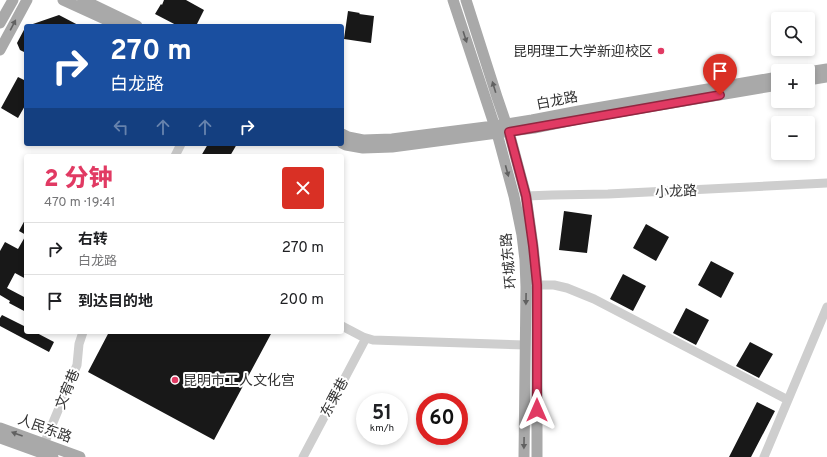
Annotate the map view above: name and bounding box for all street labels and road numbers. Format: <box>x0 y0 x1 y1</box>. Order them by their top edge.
street label: 白龙路 <box>535 88 580 114</box>
street label: 小龙路 <box>655 182 697 202</box>
street label: 环城东路 <box>499 232 520 290</box>
street label: 文宥巷 <box>52 367 84 412</box>
street label: 东栗巷 <box>318 375 353 420</box>
street label: 人民东路 <box>15 412 74 447</box>

